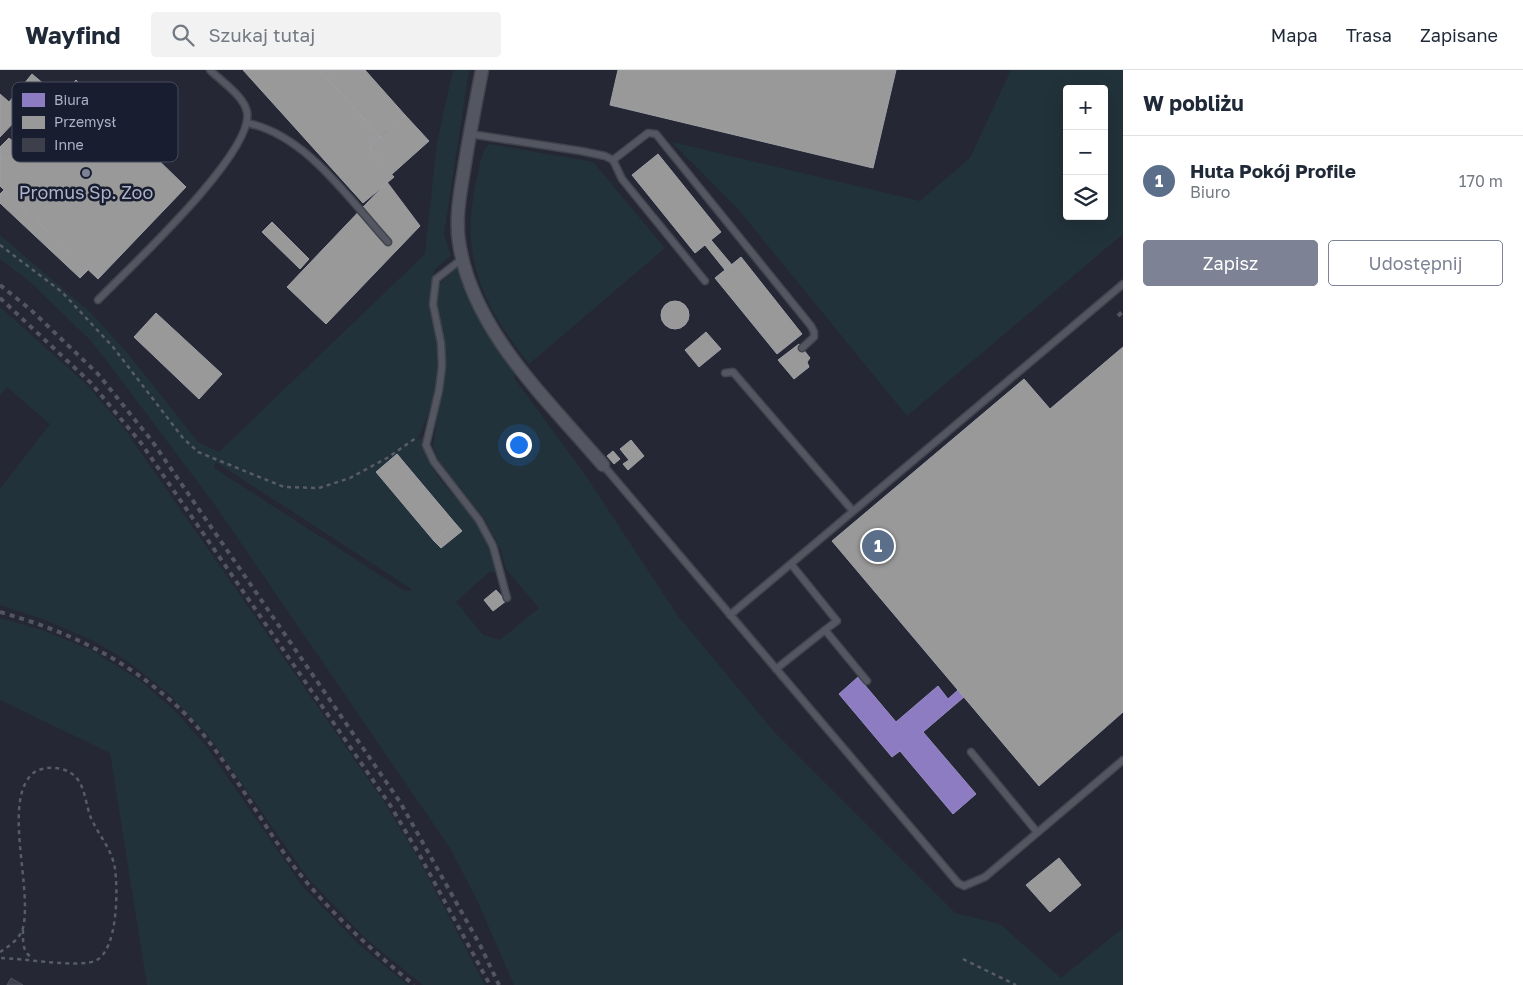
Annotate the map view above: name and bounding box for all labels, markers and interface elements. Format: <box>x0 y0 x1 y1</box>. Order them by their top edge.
search box <box>151 12 501 57</box>
text: Wayfind <box>25 20 121 49</box>
icon: search <box>169 21 197 49</box>
text: Szukaj tutaj <box>209 23 315 46</box>
text: Mapa <box>1271 24 1318 46</box>
text: Trasa <box>1346 24 1392 46</box>
text: Zapisane <box>1420 24 1498 46</box>
legend <box>12 82 178 162</box>
map controls <box>1063 85 1108 220</box>
button: + <box>1063 85 1108 130</box>
text: W pobliżu <box>1143 90 1244 116</box>
text: Biura <box>54 91 89 108</box>
text: Przemysł <box>54 113 116 130</box>
button: − <box>1063 130 1108 175</box>
text: Inne <box>54 136 84 153</box>
text: Huta Pokój Profile <box>1190 159 1356 182</box>
marker: Promus Sp. Zoo <box>80 167 92 179</box>
text: 1 <box>1155 171 1163 191</box>
text: 170 m <box>1459 171 1503 191</box>
button: layers <box>1063 175 1108 220</box>
place label: Promus Sp. Zoo <box>19 181 153 203</box>
text: Biuro <box>1190 182 1230 202</box>
button: Zapisz <box>1143 240 1318 286</box>
button: Udostępnij <box>1328 240 1503 286</box>
your location <box>506 432 532 458</box>
pin: 1 <box>862 527 894 565</box>

